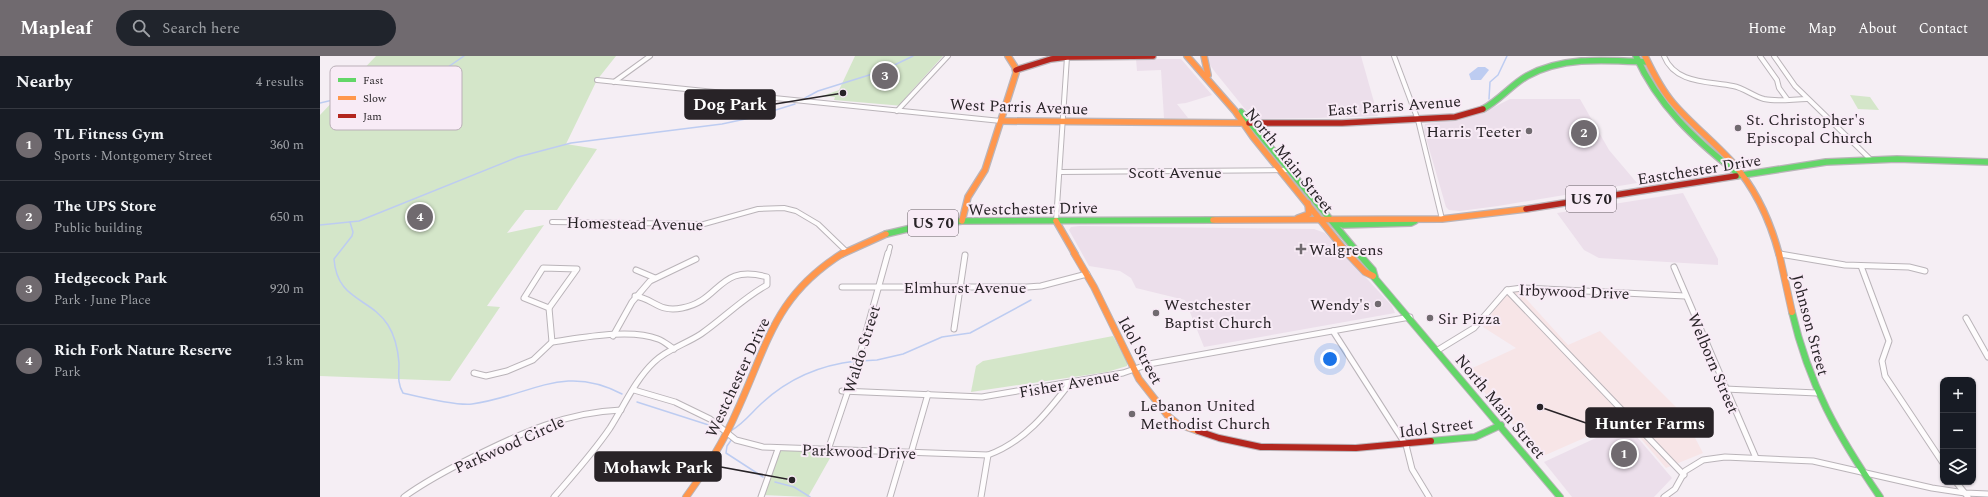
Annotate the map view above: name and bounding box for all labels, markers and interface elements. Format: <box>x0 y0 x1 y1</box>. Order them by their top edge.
search box <box>116 10 396 46</box>
text: Mapleaf <box>20 14 92 43</box>
icon: search <box>130 17 152 39</box>
text: Search here <box>162 17 240 40</box>
text: Home <box>1748 18 1786 39</box>
text: Map <box>1808 18 1836 39</box>
text: About <box>1858 18 1897 39</box>
text: Contact <box>1919 18 1968 39</box>
pin: 3 <box>872 61 898 91</box>
legend <box>330 66 462 130</box>
text: Nearby <box>16 69 72 95</box>
text: 4 results <box>256 72 304 92</box>
text: Fast <box>363 72 384 89</box>
street label: East Parris Avenue <box>1326 89 1462 123</box>
text: Slow <box>363 90 387 107</box>
callout: Dog Park <box>685 90 775 119</box>
text: Dog Park <box>693 92 768 118</box>
street label: West Parris Avenue <box>949 93 1089 121</box>
street label: North Main Street <box>1239 102 1340 219</box>
text: Jam <box>363 108 382 125</box>
place label: St. Christopher's Episcopal Church <box>1746 108 1873 150</box>
pin: 2 <box>1571 118 1597 148</box>
place label: Harris Teeter <box>1426 120 1521 144</box>
text: TL Fitness Gym <box>54 123 164 146</box>
marker: St. Christopher's Episcopal Church <box>1733 123 1743 133</box>
marker: Harris Teeter <box>1524 126 1534 136</box>
text: 1 <box>25 135 33 155</box>
text: 360 m <box>270 135 304 155</box>
text: Sports · Montgomery Street <box>54 146 212 166</box>
street label: Eastchester Drive <box>1636 148 1763 192</box>
street label: Scott Avenue <box>1128 161 1222 185</box>
road number: US 70 <box>1566 186 1616 212</box>
text: The UPS Store <box>54 195 157 218</box>
street label: Westchester Drive <box>968 196 1098 222</box>
pin: 4 <box>407 202 433 232</box>
text: 2 <box>25 207 33 227</box>
text: 650 m <box>270 207 304 227</box>
road number: US 70 <box>908 210 958 236</box>
street label: Homestead Avenue <box>566 211 704 237</box>
text: Public building <box>54 218 143 238</box>
place label: Walgreens <box>1309 238 1383 262</box>
marker: Walgreens <box>1296 244 1306 254</box>
text: Hedgecock Park <box>54 267 167 290</box>
street label: Johnson Street <box>1785 272 1835 379</box>
street label: Elmhurst Avenue <box>904 276 1026 300</box>
street label: Irbywood Drive <box>1518 278 1630 306</box>
text: 3 <box>25 279 33 299</box>
text: 920 m <box>270 279 304 299</box>
text: Park · June Place <box>54 290 151 310</box>
place label: Westchester Baptist Church <box>1164 293 1272 335</box>
place label: Wendy's <box>1310 293 1370 317</box>
marker: Wendy's <box>1373 299 1383 309</box>
street label: Waldo Street <box>837 302 887 397</box>
place label: Sir Pizza <box>1438 307 1500 331</box>
marker: Westchester Baptist Church <box>1151 308 1161 318</box>
street label: Welborn Street <box>1681 309 1745 418</box>
street label: Idol Street <box>1112 312 1169 389</box>
street label: Westchester Drive <box>700 313 776 441</box>
marker: Sir Pizza <box>1425 313 1435 323</box>
text: Rich Fork Nature Reserve <box>54 339 232 362</box>
your location <box>1320 349 1340 369</box>
street label: North Main Street <box>1449 349 1551 464</box>
text: 4 <box>25 351 33 371</box>
text: 1.3 km <box>266 351 304 371</box>
text: Park <box>54 362 81 382</box>
street label: Fisher Avenue <box>1017 363 1121 405</box>
map controls <box>1940 377 1976 485</box>
button: + <box>1940 377 1976 413</box>
place label: Lebanon United Methodist Church <box>1140 394 1270 436</box>
callout: Hunter Farms <box>1586 408 1713 437</box>
marker: Lebanon United Methodist Church <box>1127 409 1137 419</box>
street label: Parkwood Circle <box>450 410 568 480</box>
text: Hunter Farms <box>1595 411 1705 437</box>
street label: Idol Street <box>1398 412 1475 444</box>
button: − <box>1940 413 1976 449</box>
street label: Parkwood Drive <box>801 438 917 466</box>
pin: 1 <box>1611 439 1637 469</box>
button: layers <box>1940 449 1976 485</box>
callout: Mohawk Park <box>595 452 721 481</box>
text: Mohawk Park <box>603 455 714 481</box>

